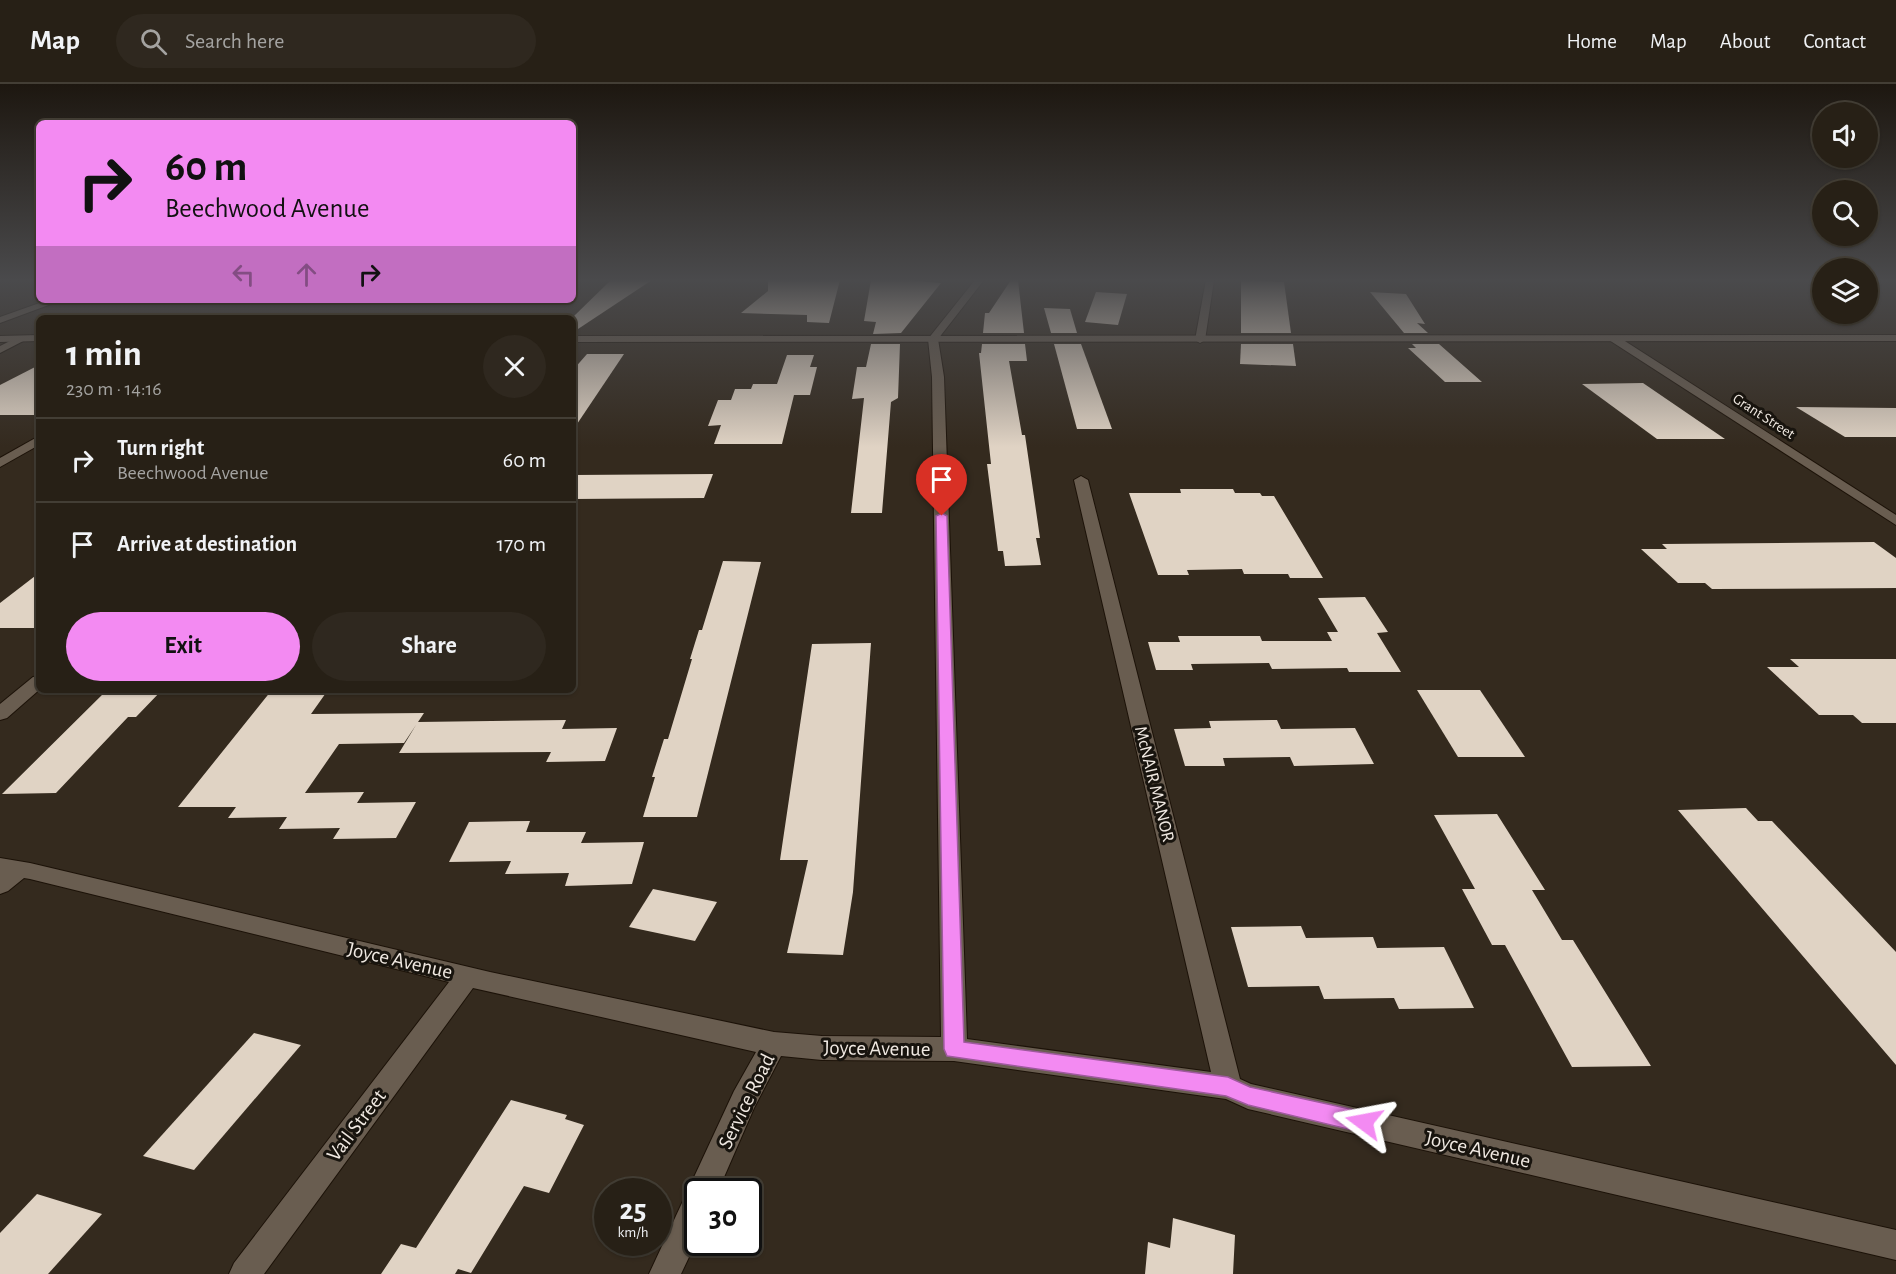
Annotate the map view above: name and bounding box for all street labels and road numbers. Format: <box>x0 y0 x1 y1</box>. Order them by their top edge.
street label: Grant Street <box>1730 391 1798 442</box>
street label: McNAIR MANOR <box>1131 724 1177 844</box>
street label: Joyce Avenue <box>345 938 454 983</box>
street label: Joyce Avenue <box>823 1037 931 1060</box>
street label: Service Road <box>714 1050 779 1152</box>
street label: Vail Street <box>323 1085 390 1165</box>
street label: Joyce Avenue <box>1423 1127 1532 1172</box>

